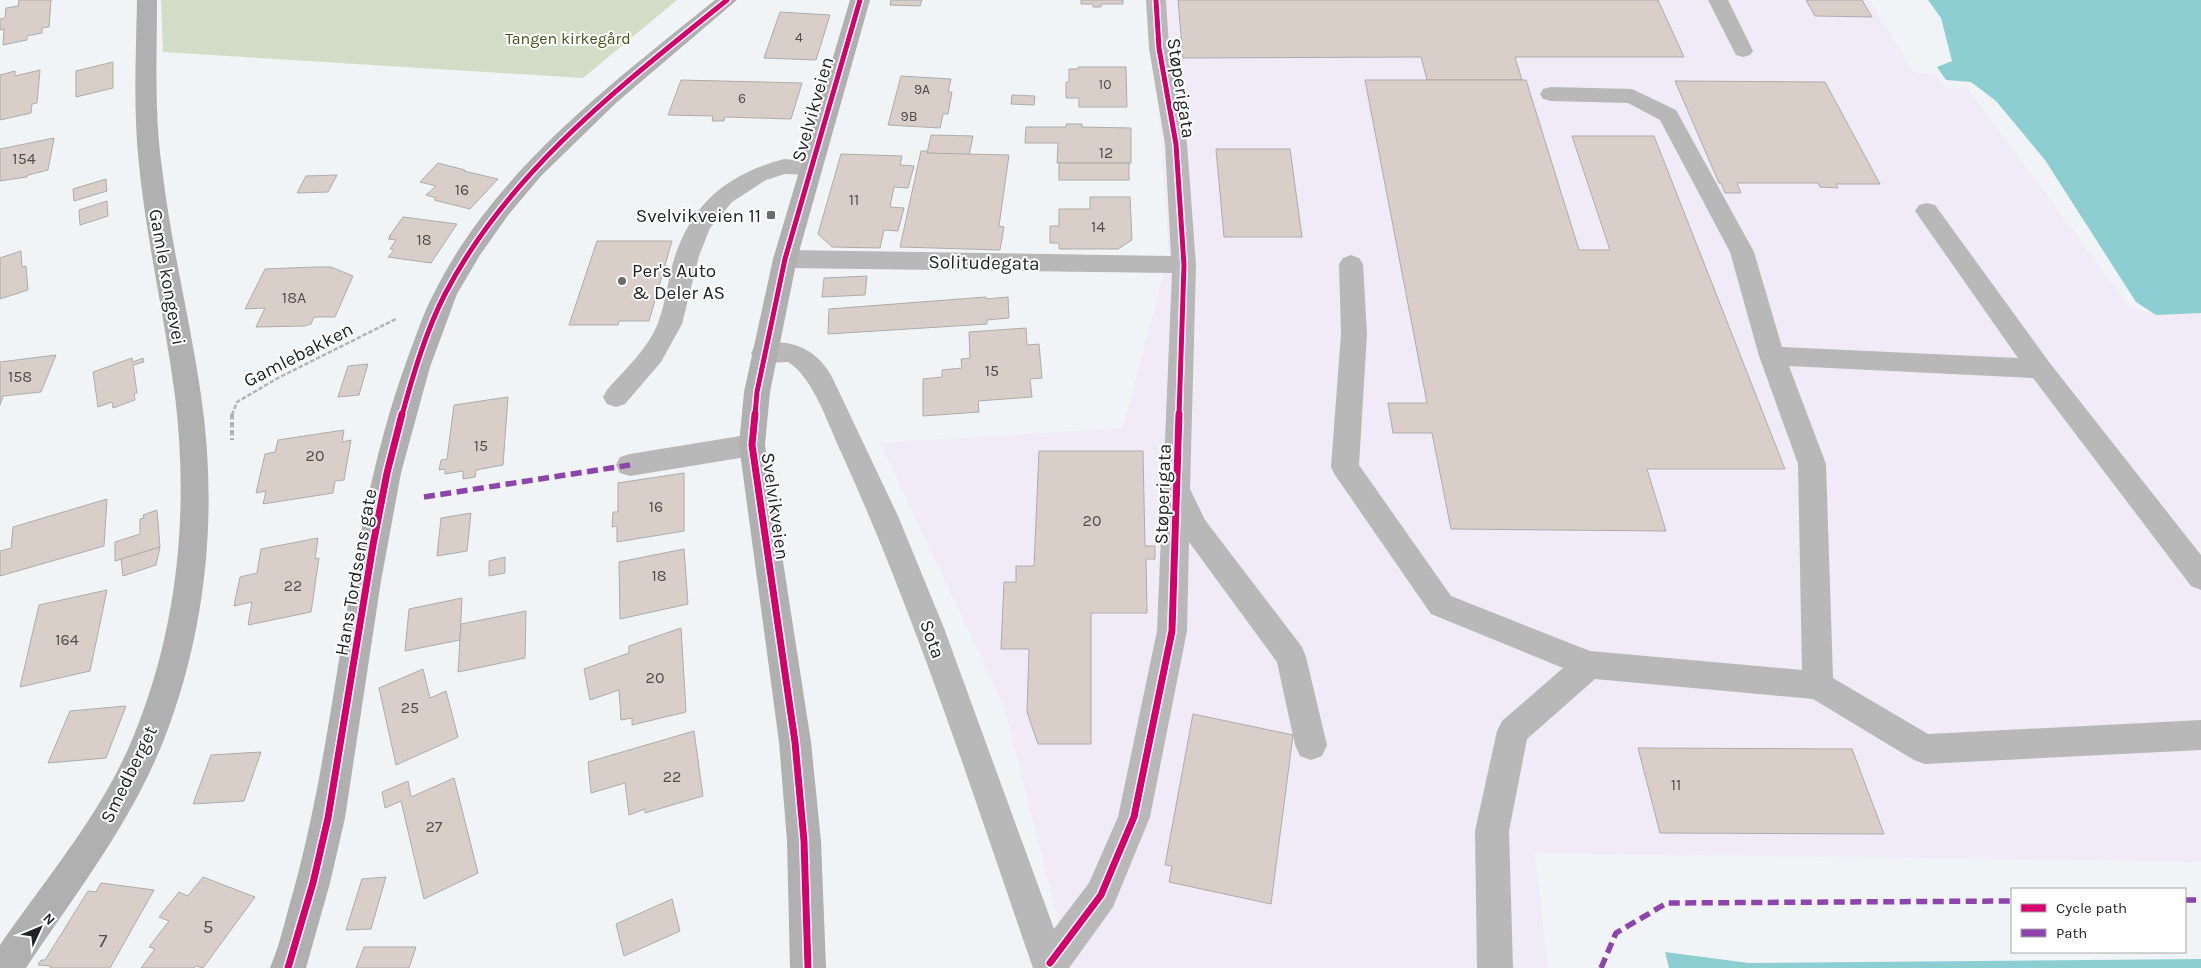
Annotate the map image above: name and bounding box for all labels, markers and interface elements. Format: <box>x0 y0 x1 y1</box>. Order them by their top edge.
park label: Tangen kirkegård <box>505 29 631 48</box>
house number: 4 <box>795 29 803 46</box>
street label: Støperigata <box>1162 36 1200 140</box>
street label: Svelvikveien <box>787 54 838 164</box>
house number: 10 <box>1099 76 1111 93</box>
house number: 9A <box>914 81 930 98</box>
house number: 6 <box>738 90 746 107</box>
house number: 9B <box>901 108 917 125</box>
house number: 12 <box>1099 143 1113 162</box>
house number: 154 <box>12 149 36 168</box>
house number: 16 <box>455 180 469 199</box>
house number: 11 <box>849 190 859 209</box>
place label: Svelvikveien 11 <box>636 205 761 227</box>
street label: Gamle kongevei <box>144 207 190 347</box>
marker: Svelvikveien 11 <box>765 209 777 221</box>
house number: 14 <box>1091 217 1105 236</box>
house number: 18 <box>416 230 432 249</box>
street label: Solitudegata <box>928 251 1040 275</box>
place label: Per's Auto & Deler AS <box>632 260 725 304</box>
marker: Per's Auto & Deler AS <box>616 275 628 287</box>
house number: 18A <box>282 288 306 307</box>
street label: Gamlebakken <box>240 318 357 392</box>
house number: 15 <box>985 361 999 380</box>
house number: 158 <box>8 367 32 386</box>
house number: 15 <box>474 436 488 455</box>
street label: Støperigata <box>1150 443 1176 545</box>
house number: 20 <box>306 446 324 465</box>
street label: Svelvikveien <box>757 451 793 561</box>
street label: Hans Tordsens gate <box>330 487 382 658</box>
house number: 16 <box>649 497 663 516</box>
house number: 20 <box>1083 511 1101 530</box>
house number: 18 <box>651 566 667 585</box>
house number: 22 <box>284 576 302 595</box>
street label: Sota <box>915 617 949 662</box>
house number: 164 <box>55 630 79 649</box>
house number: 20 <box>646 668 664 687</box>
house number: 25 <box>401 698 419 717</box>
street label: Smedberget <box>96 722 162 827</box>
house number: 22 <box>663 767 681 786</box>
house number: 11 <box>1671 775 1681 794</box>
house number: 27 <box>426 817 443 836</box>
legend <box>2011 888 2186 953</box>
text: Cycle path <box>2056 899 2127 917</box>
north arrow <box>15 903 65 953</box>
text: N <box>39 910 59 929</box>
house number: 5 <box>203 916 213 938</box>
text: Path <box>2056 924 2087 942</box>
house number: 7 <box>99 930 108 952</box>

